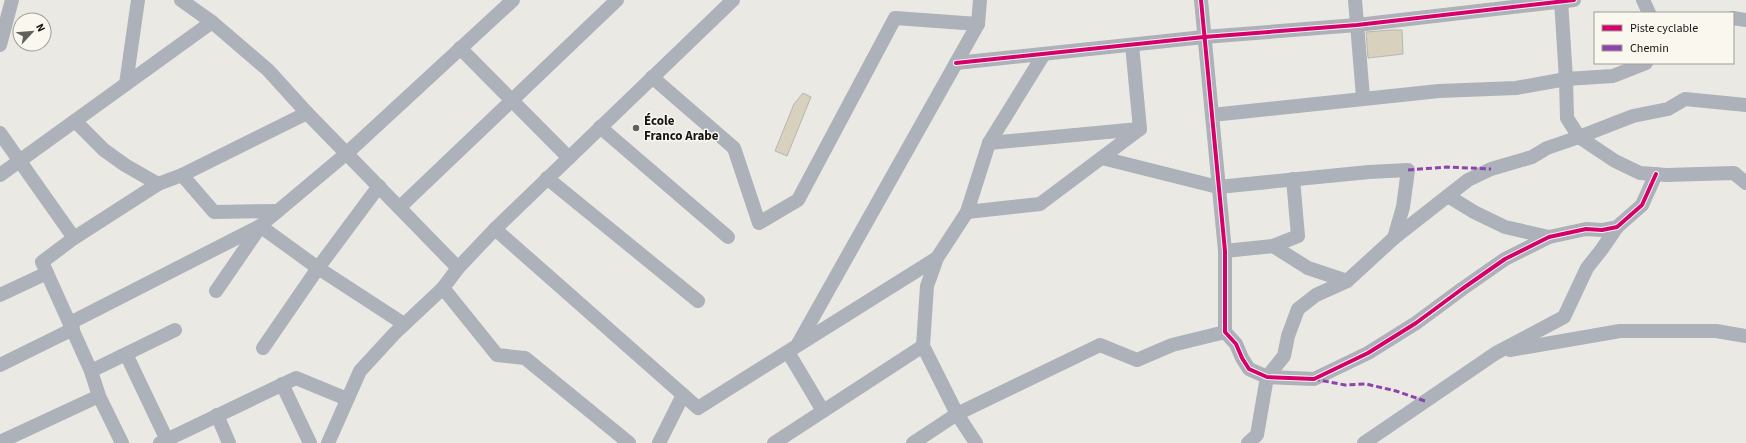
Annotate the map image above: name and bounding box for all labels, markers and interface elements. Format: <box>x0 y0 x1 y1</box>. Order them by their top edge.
north arrow <box>12 12 52 52</box>
legend <box>1594 12 1734 64</box>
text: Piste cyclable <box>1630 20 1698 37</box>
text: N <box>32 21 49 34</box>
text: Chemin <box>1630 40 1669 57</box>
place label: École Franco Arabe <box>644 112 719 145</box>
marker: École Franco Arabe <box>631 123 641 133</box>

